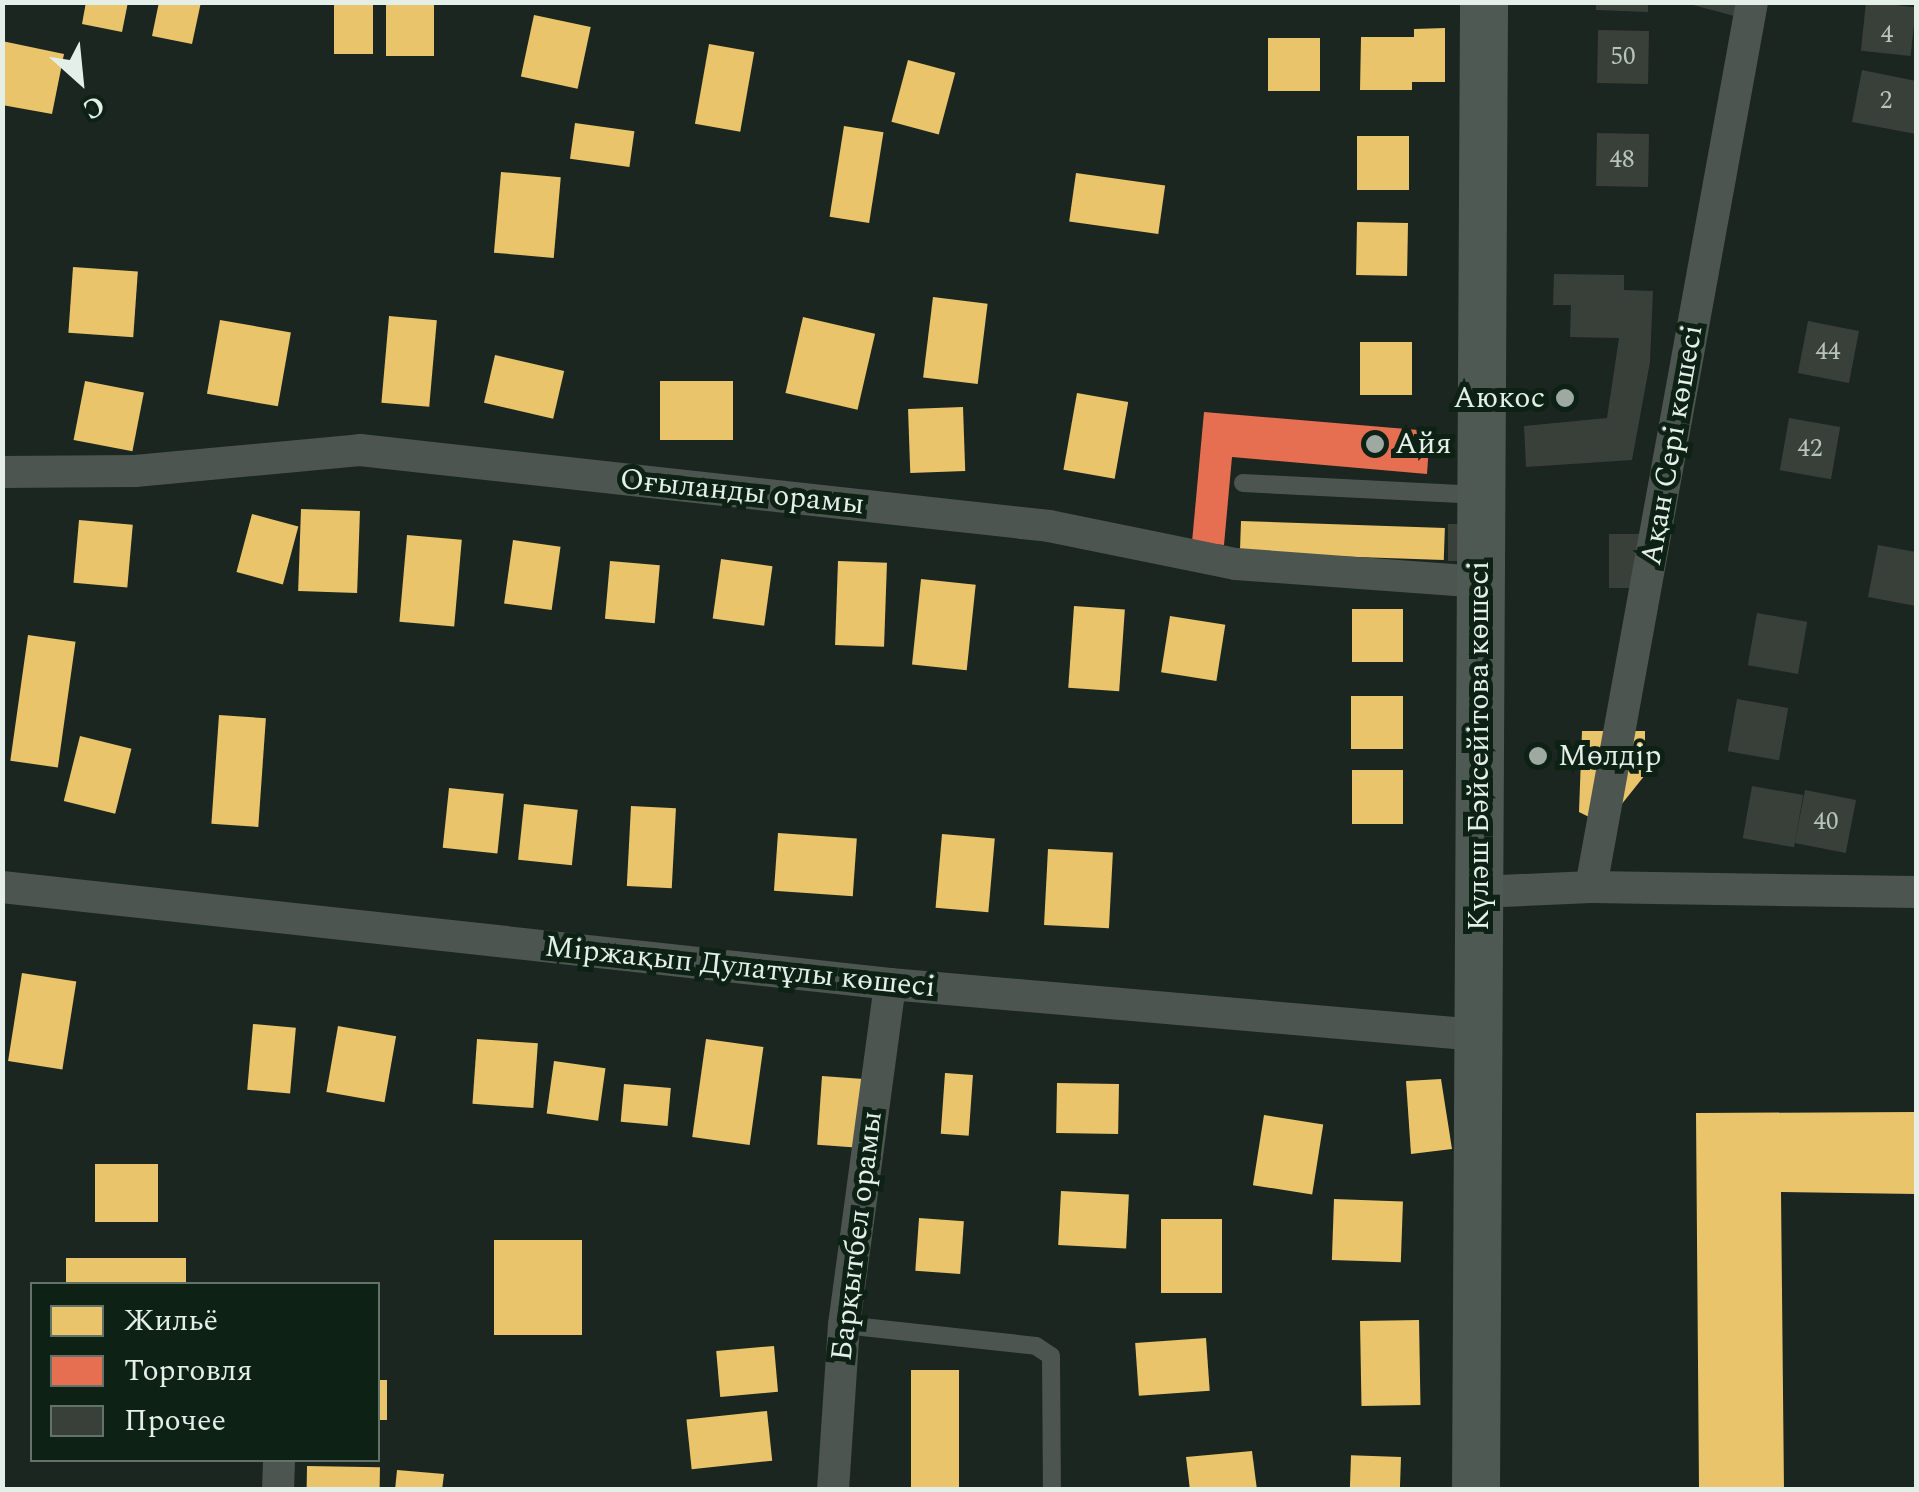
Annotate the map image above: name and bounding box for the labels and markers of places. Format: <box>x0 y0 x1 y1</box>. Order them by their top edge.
place label: Аюкос <box>1453 380 1545 416</box>
marker: Аюкос <box>1554 387 1576 409</box>
place label: Айя <box>1395 426 1452 462</box>
marker: Айя <box>1364 433 1386 455</box>
place label: Мөлдiр <box>1558 738 1662 774</box>
marker: Мөлдiр <box>1527 745 1549 767</box>

